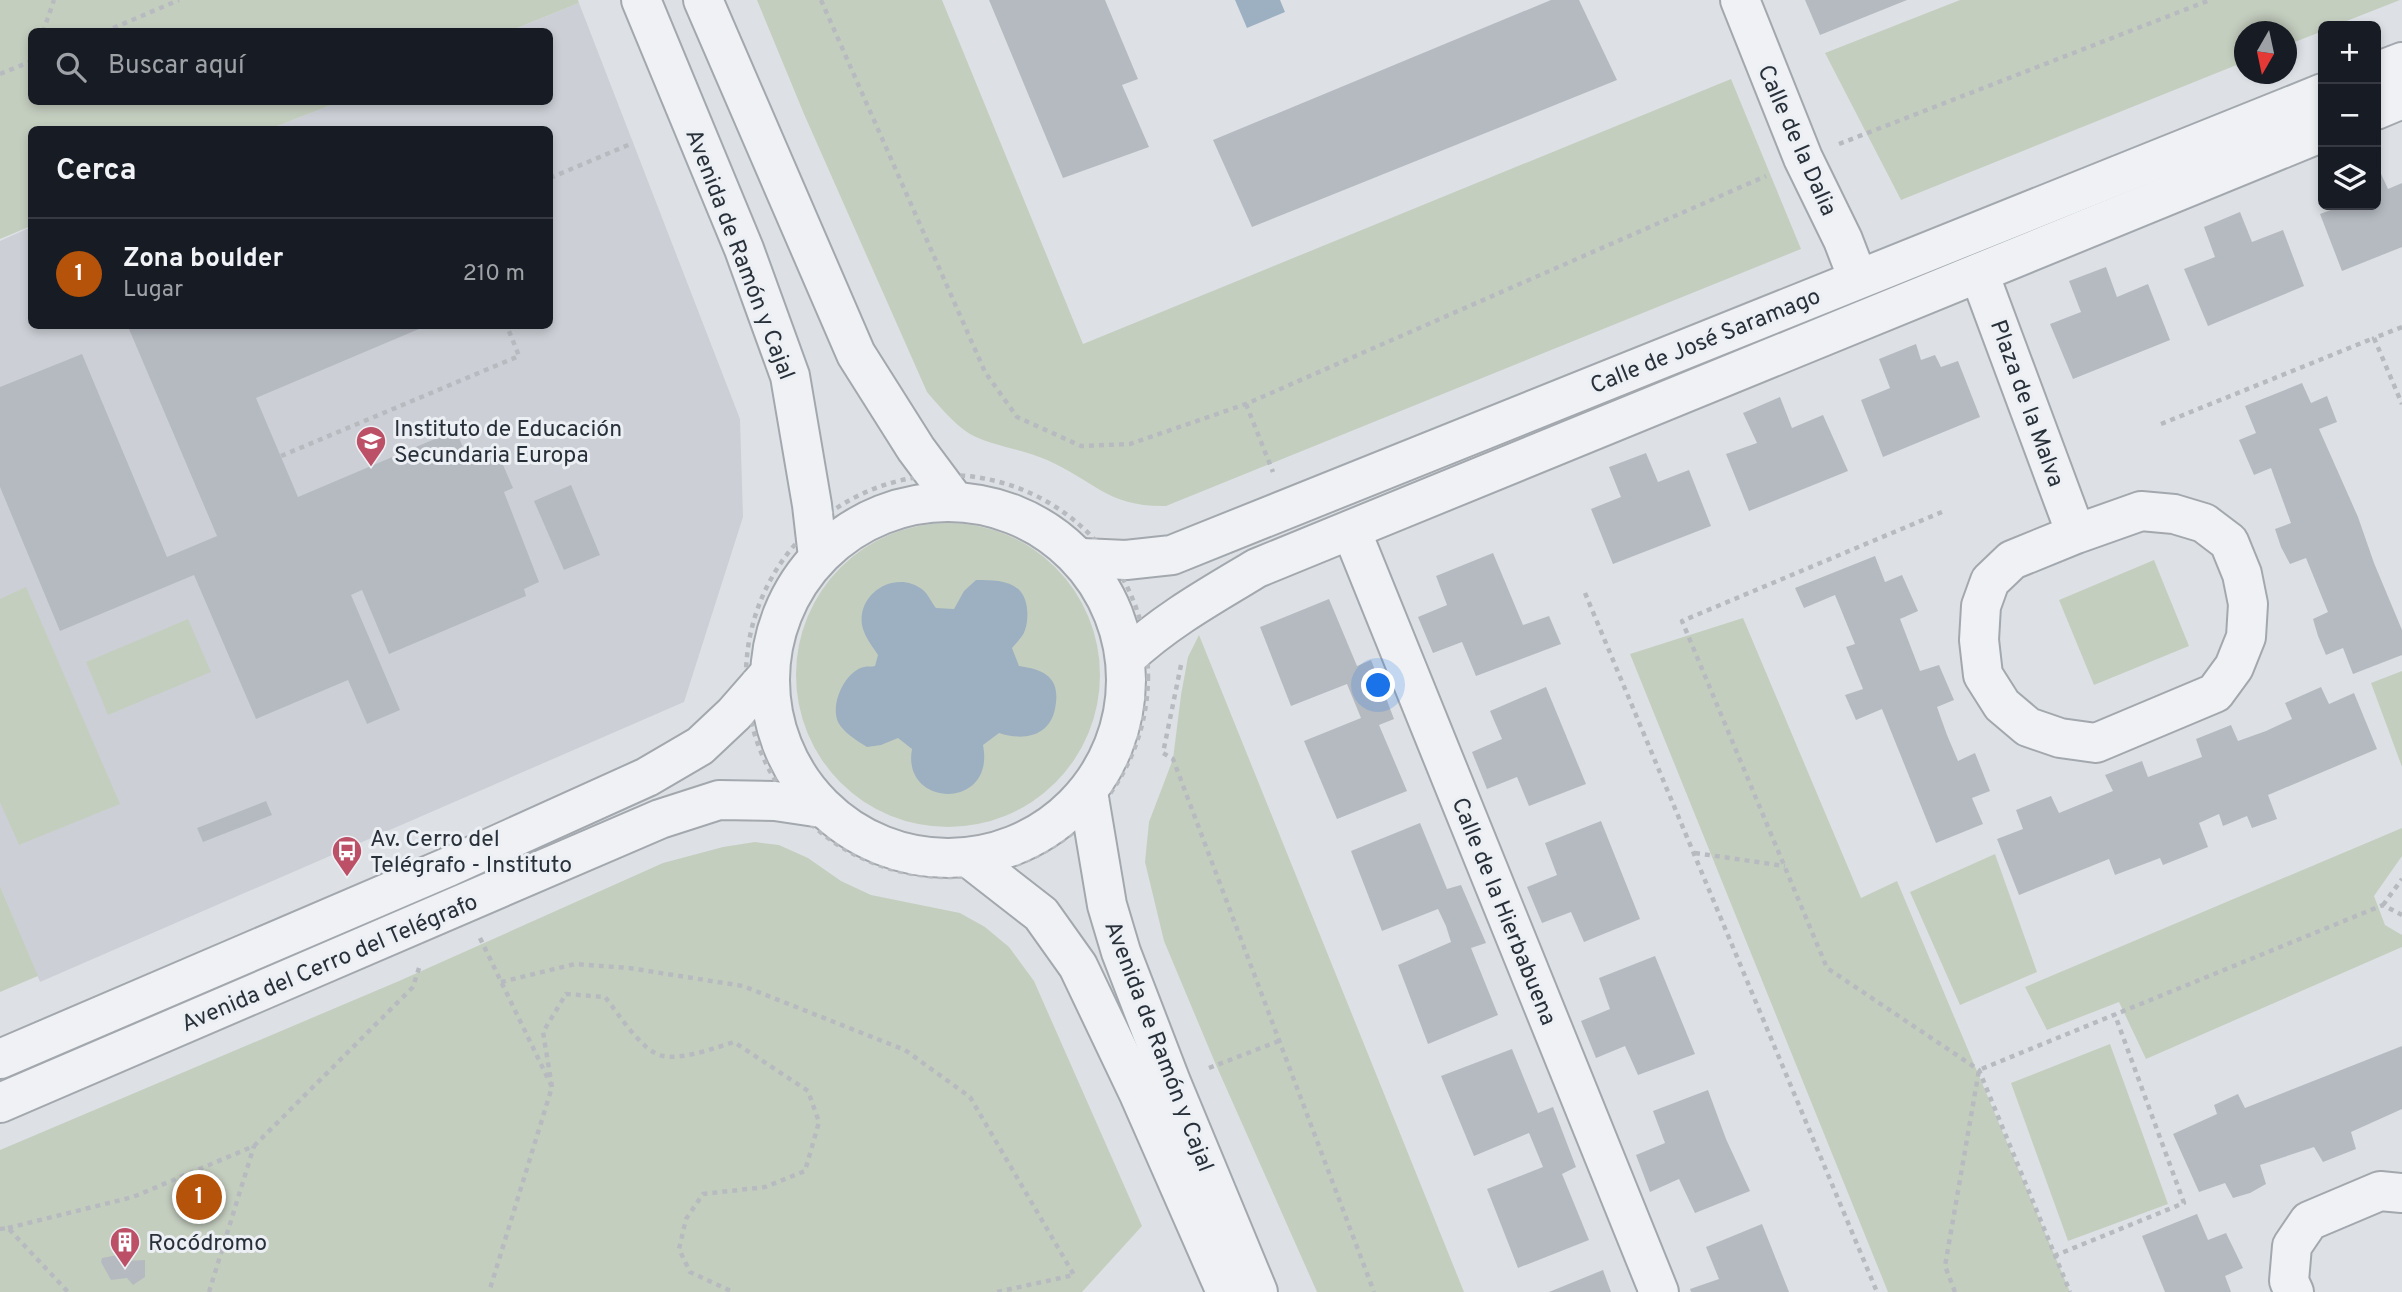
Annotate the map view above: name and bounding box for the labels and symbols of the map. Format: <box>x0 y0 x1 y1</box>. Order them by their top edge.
north arrow <box>2234 21 2297 84</box>
street label: Calle de la Dalia <box>1749 61 1842 221</box>
street label: Avenida de Ramón y Cajal <box>677 125 800 384</box>
street label: Calle de José Saramago <box>1587 283 1825 402</box>
street label: Plaza de la Malva <box>1982 317 2069 491</box>
place label: Instituto de Educación Secundaria Europa <box>394 416 622 471</box>
school or university icon: Instituto de Educación Secundaria Europa <box>354 424 388 468</box>
your location <box>1361 668 1395 702</box>
street label: Calle de la Hierbabuena <box>1444 794 1562 1030</box>
place label: Av. Cerro del Telégrafo - Instituto <box>370 826 572 881</box>
bus stop icon: Av. Cerro del Telégrafo - Instituto <box>330 834 364 878</box>
street label: Avenida del Cerro del Telégrafo <box>177 889 483 1040</box>
street label: Avenida de Ramón y Cajal <box>1096 917 1219 1176</box>
pin: 1 <box>176 1171 222 1223</box>
building icon: Rocódromo <box>108 1225 142 1269</box>
place label: Rocódromo <box>148 1230 267 1259</box>

